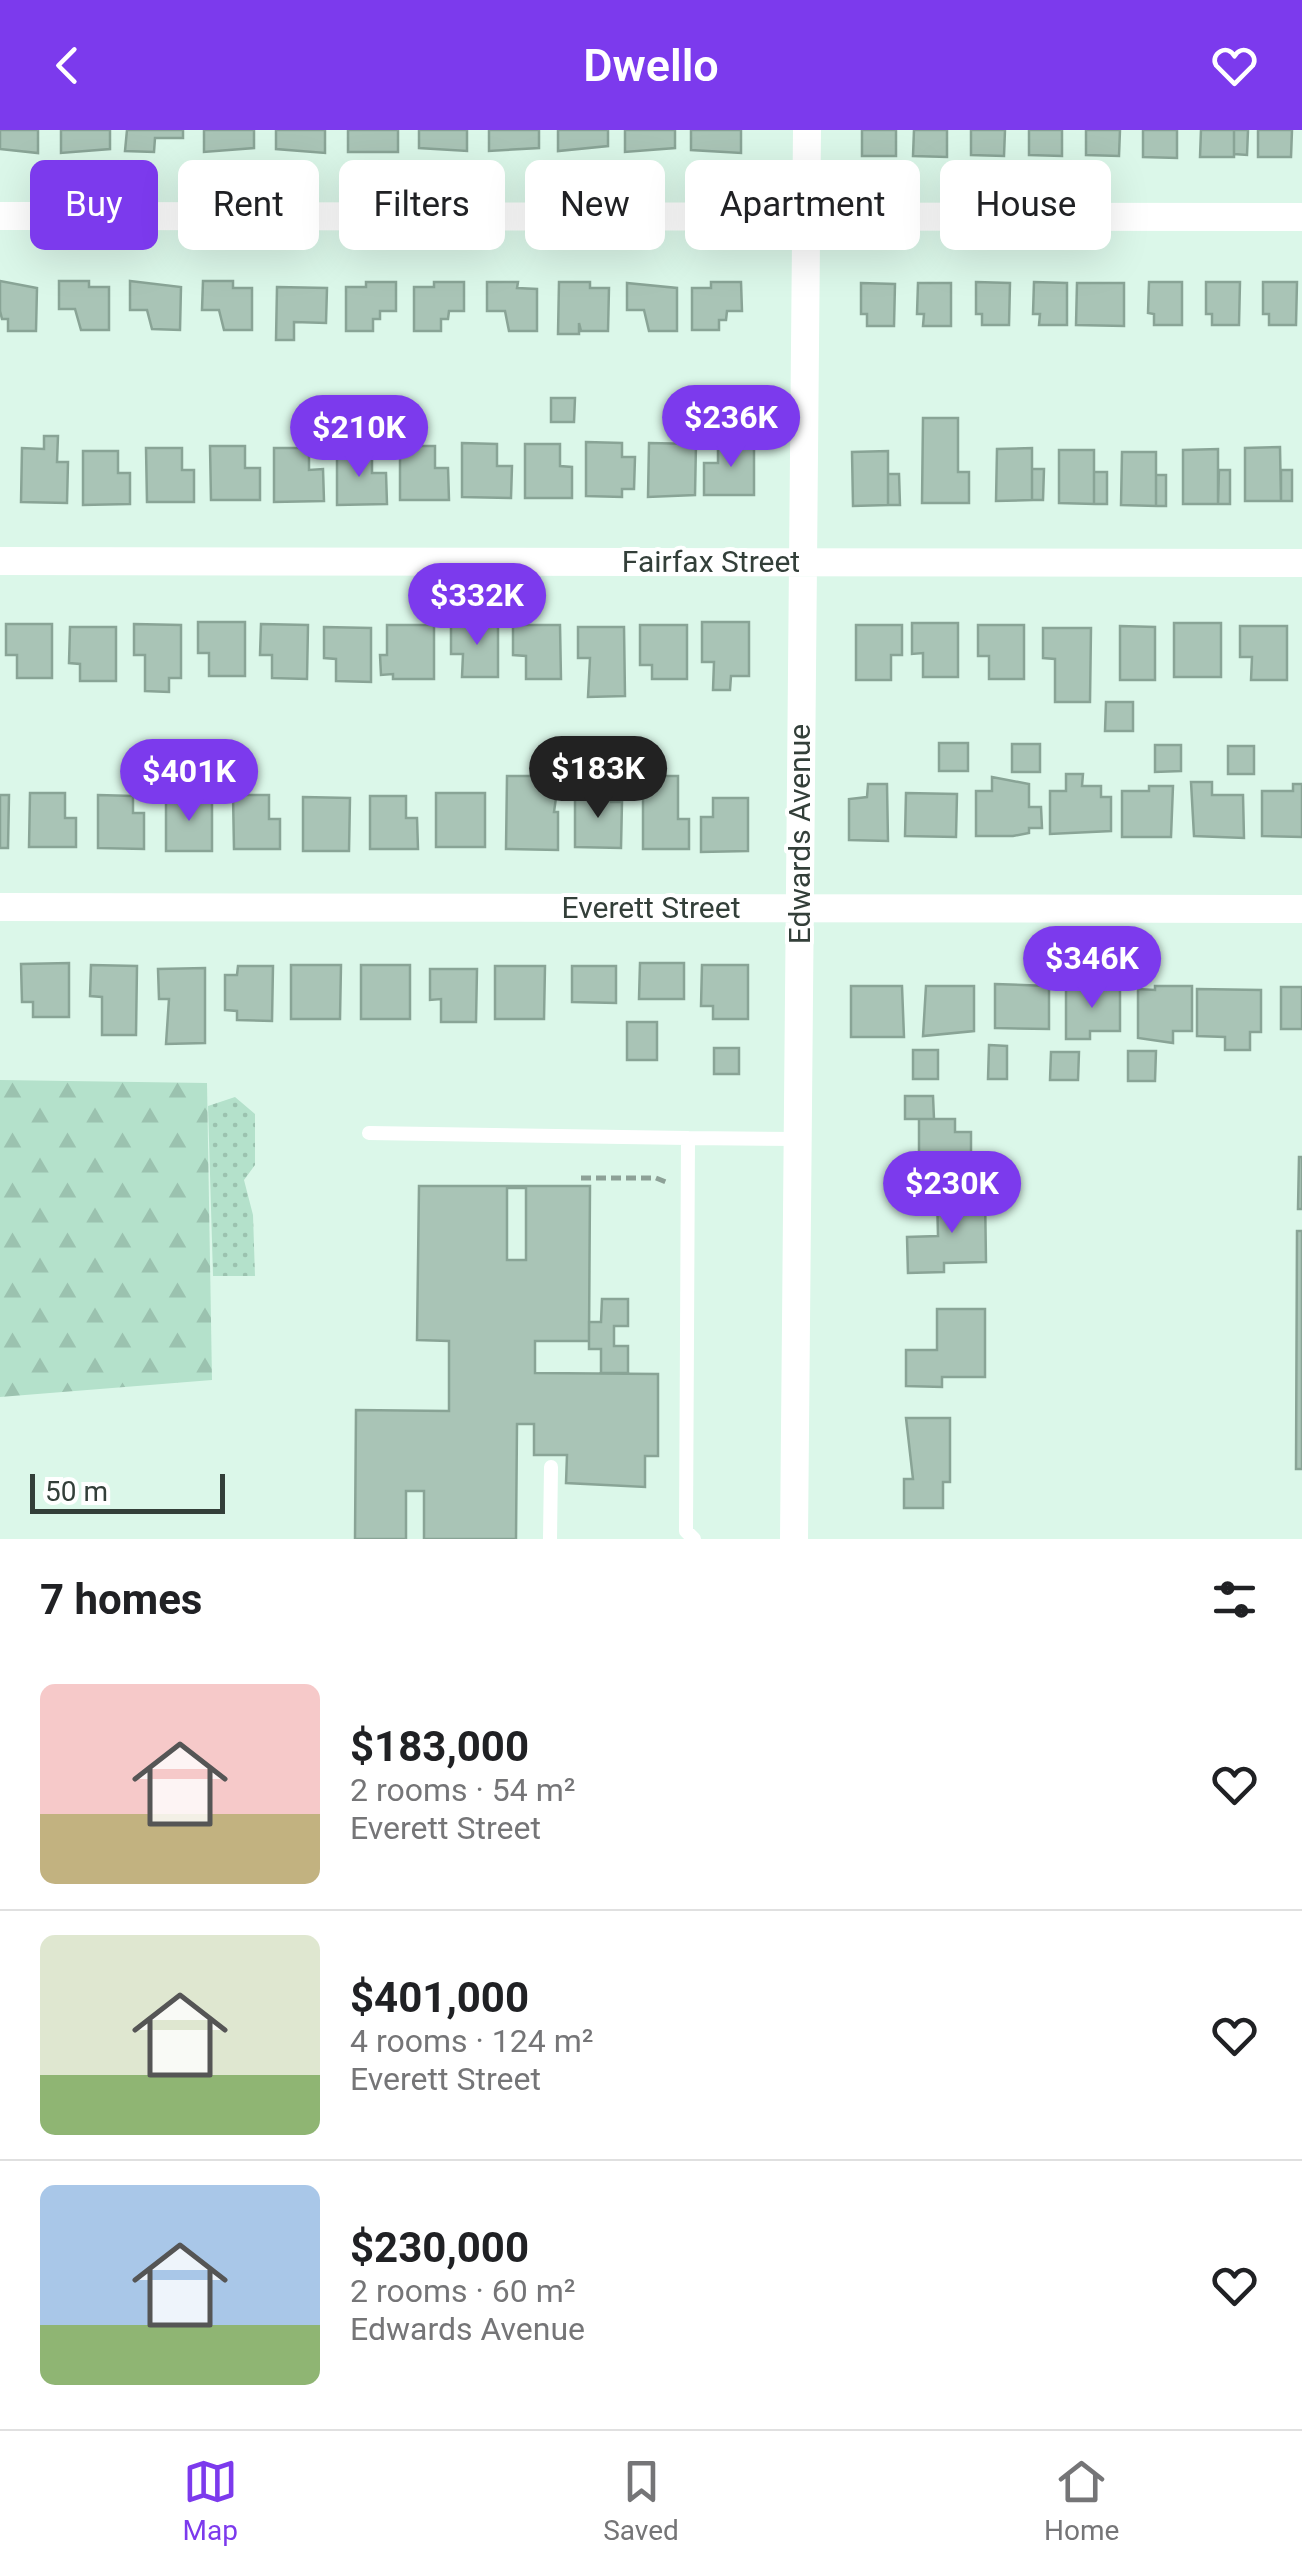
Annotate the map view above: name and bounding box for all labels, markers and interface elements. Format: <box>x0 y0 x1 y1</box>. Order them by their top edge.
icon: back <box>40 38 95 93</box>
icon: heart <box>1207 38 1262 93</box>
text: Dwello <box>583 39 719 92</box>
chip: Buy <box>30 160 158 250</box>
chip: Rent <box>178 160 319 250</box>
chip: Filters <box>339 160 505 250</box>
chip: New <box>525 160 665 250</box>
chip: Apartment <box>685 160 920 250</box>
chip: House <box>940 160 1111 250</box>
pin: $236K <box>661 385 801 470</box>
pin: $210K <box>289 395 429 480</box>
text: $236K <box>684 398 778 436</box>
text: $210K <box>312 408 406 446</box>
street label: Fairfax Street <box>622 544 800 579</box>
pin: $332K <box>407 563 547 648</box>
text: $332K <box>430 576 524 614</box>
street label: Edwards Avenue <box>782 724 817 944</box>
pin: $183K <box>528 736 668 821</box>
pin: $401K <box>119 739 259 824</box>
text: $183K <box>551 749 645 787</box>
text: $401K <box>142 752 236 790</box>
street label: Everett Street <box>562 890 740 925</box>
pin: $346K <box>1022 926 1162 1011</box>
text: $346K <box>1045 939 1139 977</box>
pin: $230K <box>882 1151 1022 1236</box>
text: $230K <box>905 1164 999 1202</box>
scale bar <box>30 1469 225 1513</box>
text: 50 m <box>45 1475 108 1508</box>
icon: filters <box>1207 1572 1262 1627</box>
text: 7 homes <box>40 1575 202 1624</box>
text: $183,000 <box>350 1722 529 1771</box>
icon: home <box>120 1724 240 1844</box>
icon: heart <box>1207 1757 1262 1812</box>
text: 2 rooms · 54 m² <box>350 1771 575 1809</box>
text: Everett Street <box>350 1809 541 1847</box>
text: $401,000 <box>350 1973 529 2022</box>
icon: home <box>120 1975 240 2095</box>
icon: heart <box>1207 2008 1262 2063</box>
text: 4 rooms · 124 m² <box>350 2022 593 2060</box>
text: Everett Street <box>350 2060 541 2098</box>
text: $230,000 <box>350 2223 529 2272</box>
icon: home <box>120 2225 240 2345</box>
icon: heart <box>1207 2258 1262 2313</box>
text: 2 rooms · 60 m² <box>350 2272 575 2310</box>
text: Edwards Avenue <box>350 2310 585 2348</box>
tab: Map <box>183 2454 238 2547</box>
tab: Saved <box>603 2454 679 2547</box>
tab: Home <box>1044 2454 1119 2547</box>

